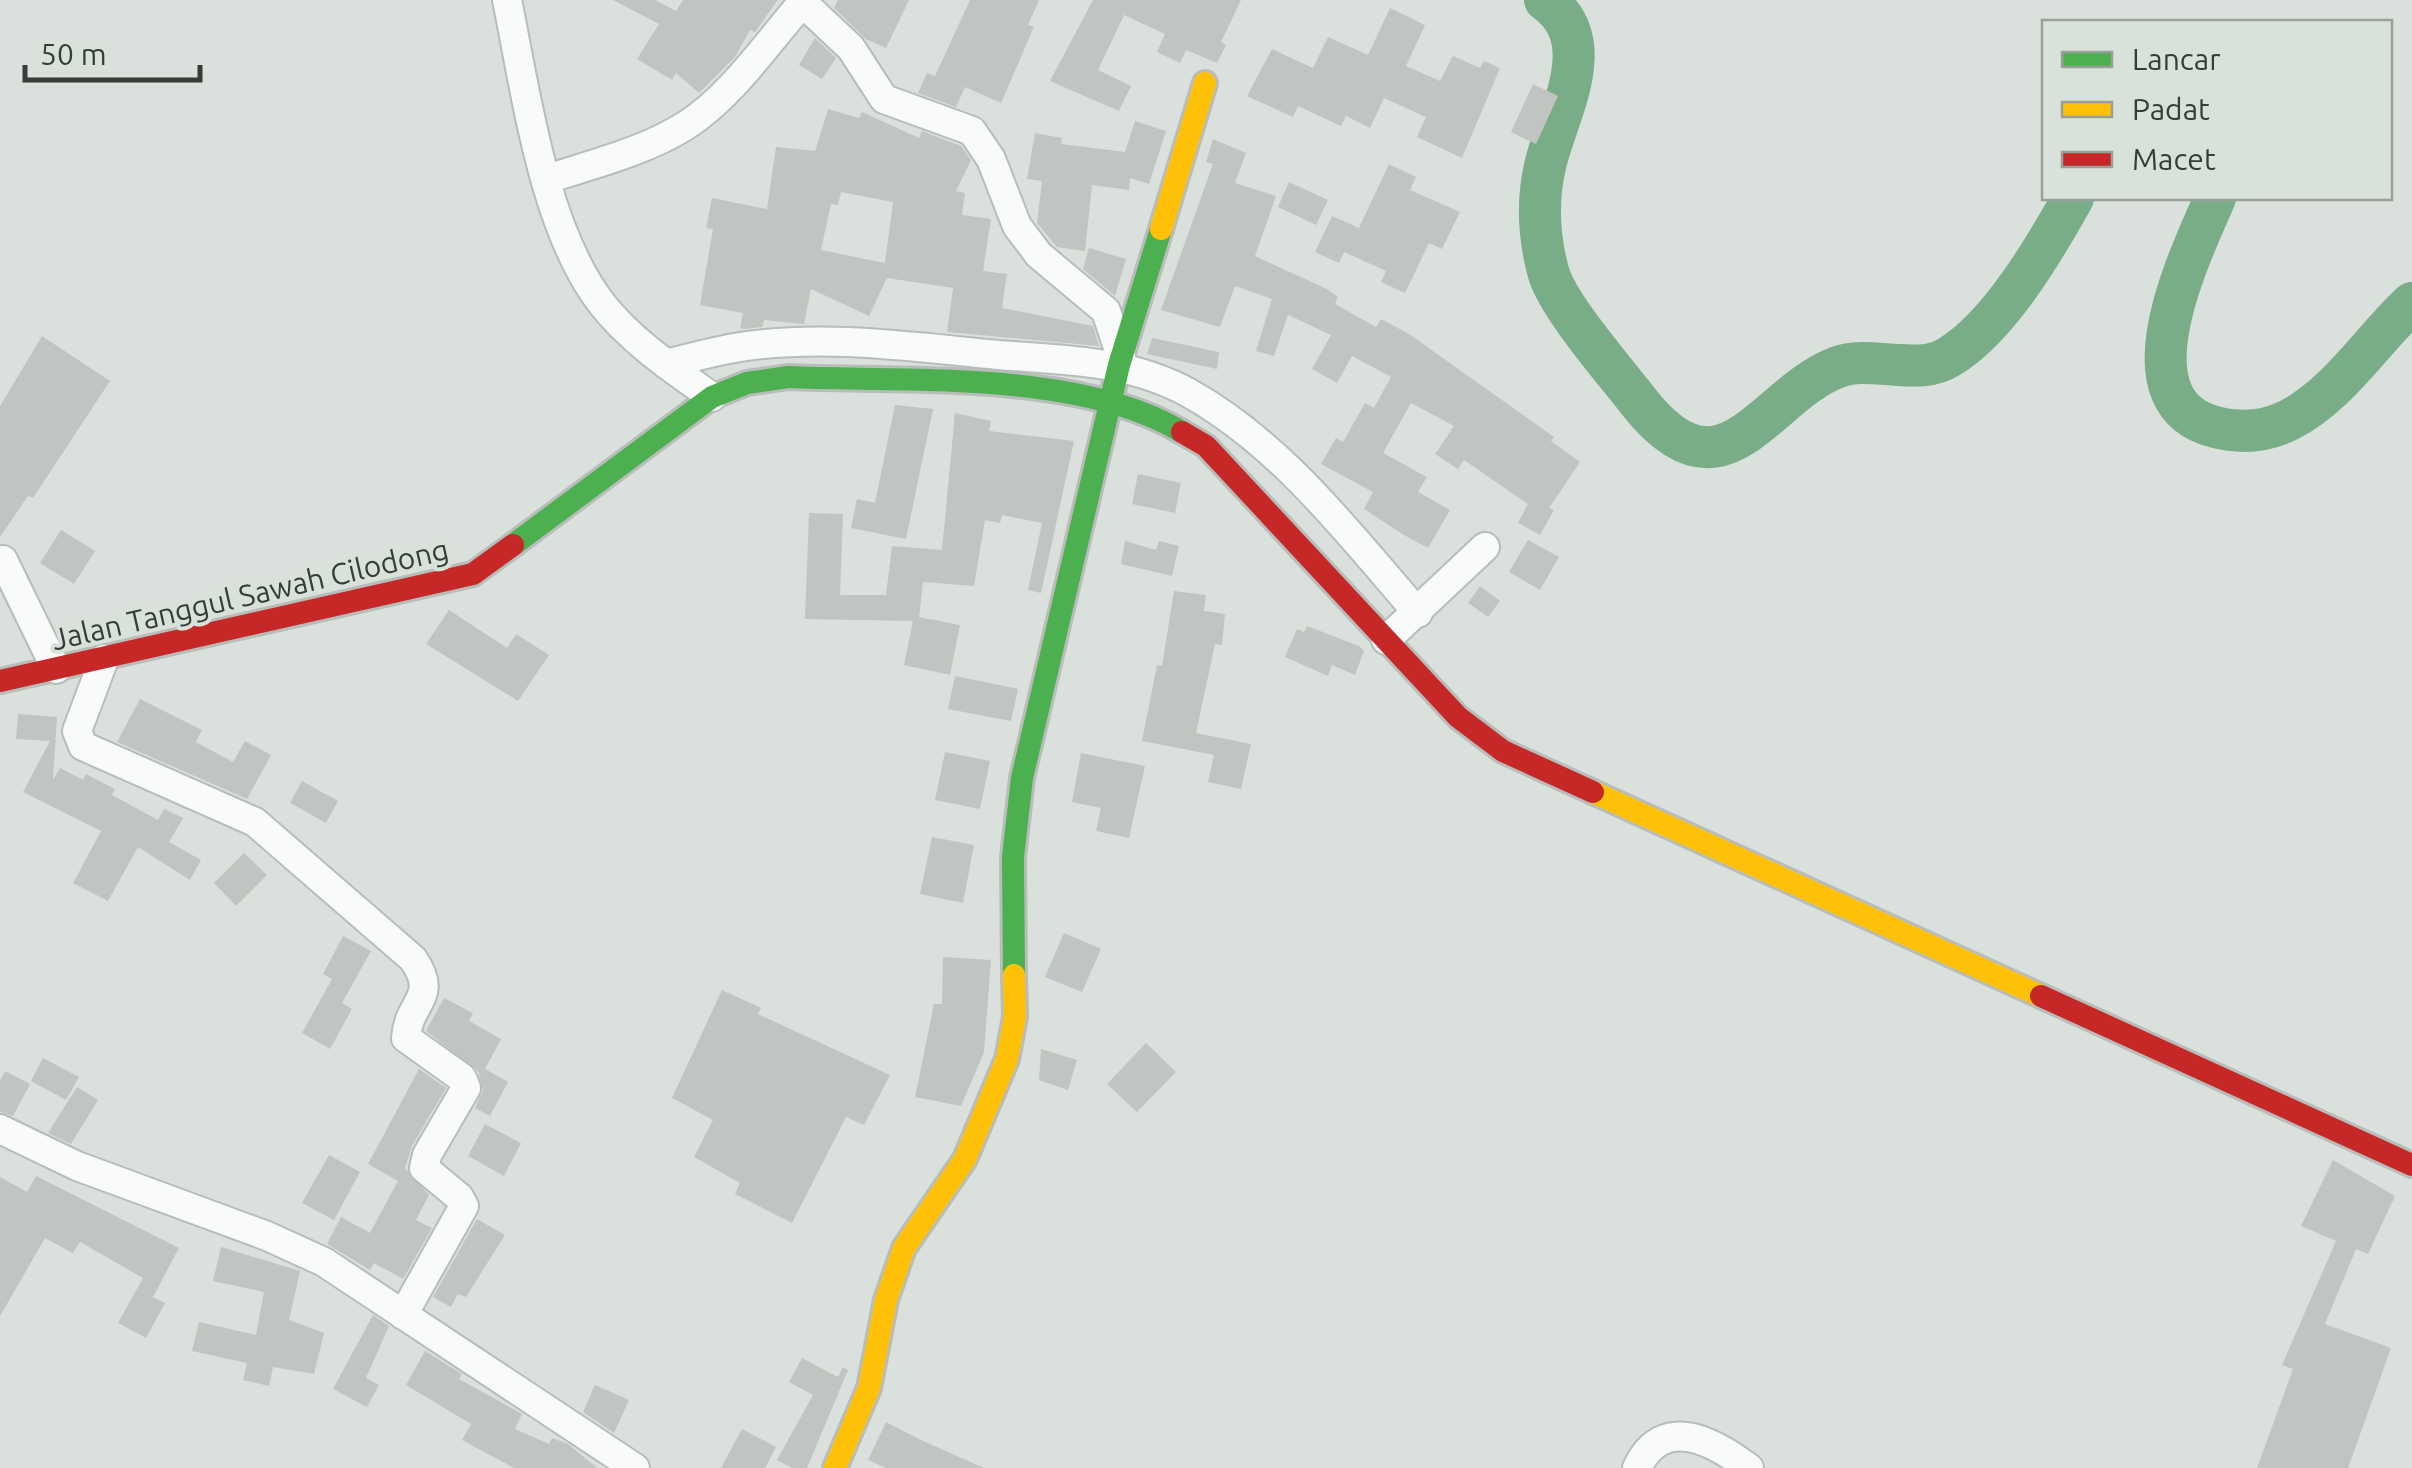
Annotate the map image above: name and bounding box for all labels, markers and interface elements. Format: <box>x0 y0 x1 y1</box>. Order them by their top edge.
scale bar <box>25 20 200 82</box>
legend <box>2042 20 2392 200</box>
text: 50 m <box>40 37 107 71</box>
text: Lancar <box>2132 42 2221 76</box>
text: Padat <box>2132 92 2210 126</box>
text: Macet <box>2132 142 2216 176</box>
street label: Jalan Tanggul Sawah Cilodong <box>48 532 452 656</box>

